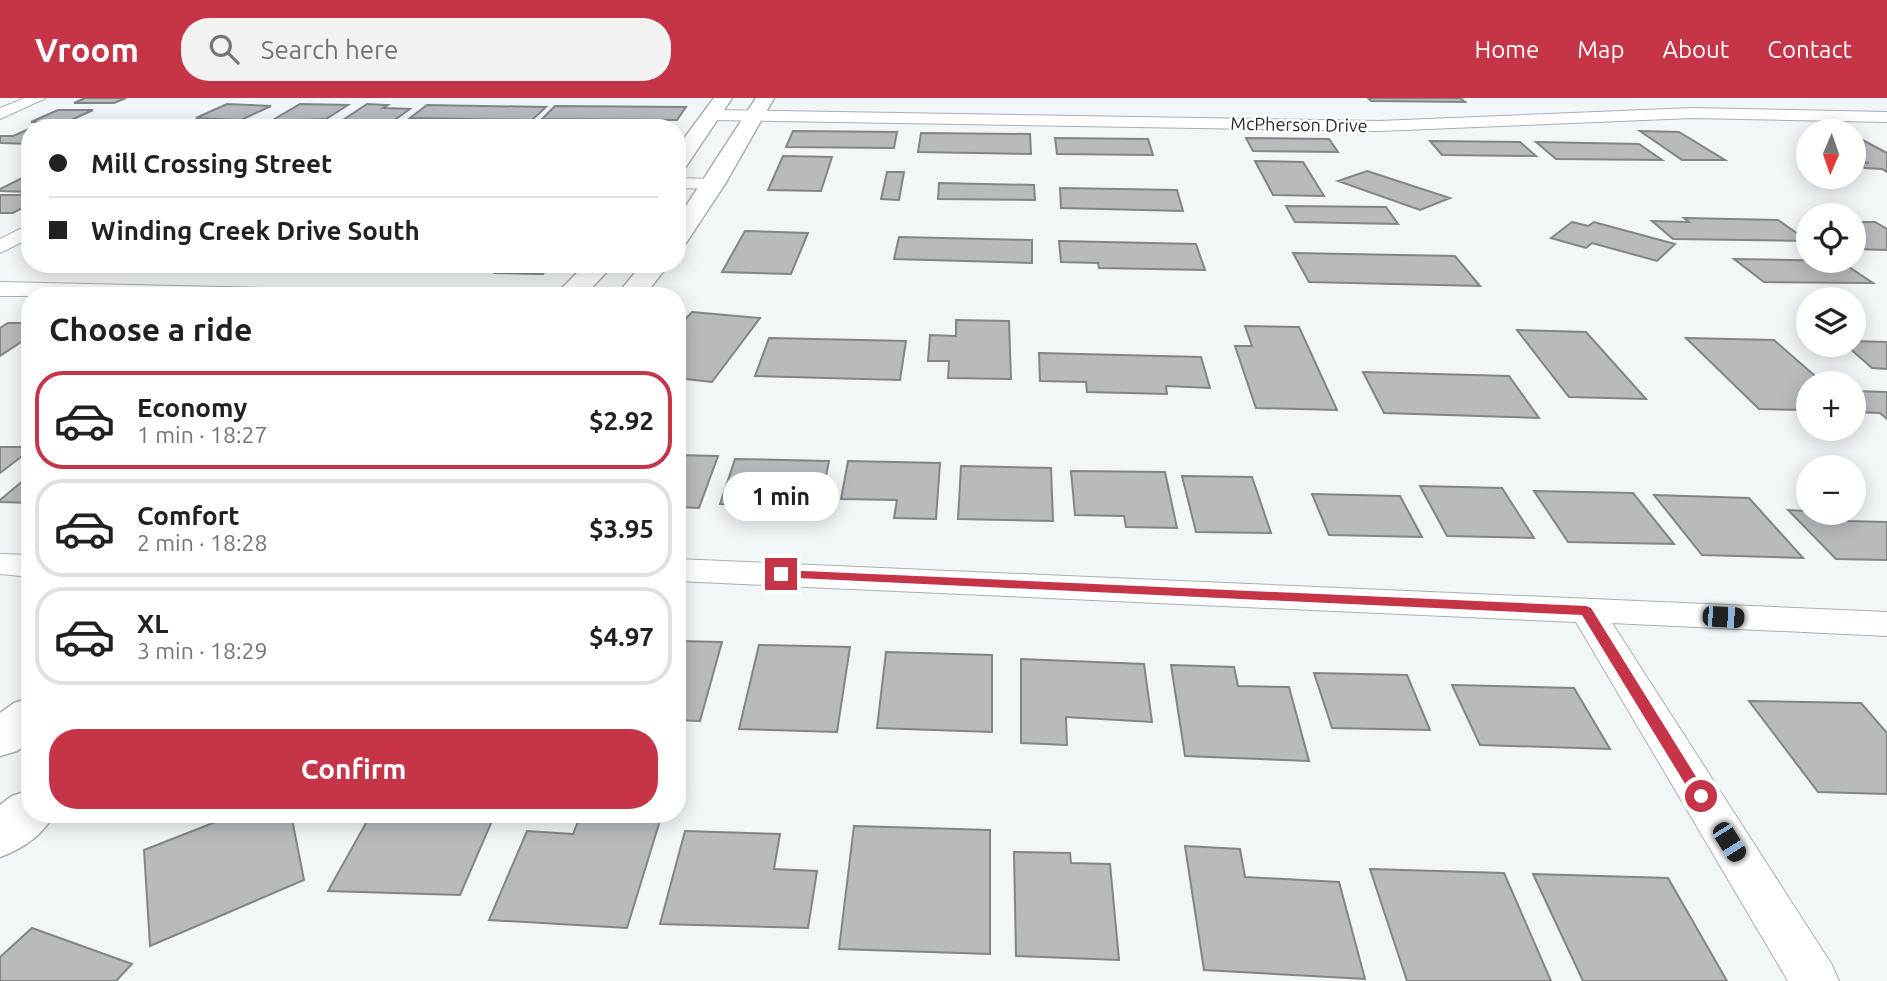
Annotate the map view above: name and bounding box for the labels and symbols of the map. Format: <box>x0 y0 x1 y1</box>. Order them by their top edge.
street label: McPherson Drive <box>1230 113 1368 135</box>
north arrow <box>1796 119 1866 189</box>
callout: 1 min <box>723 472 839 522</box>
route end <box>765 558 797 590</box>
car <box>1702 605 1745 629</box>
route start <box>1685 780 1717 812</box>
car <box>1709 819 1750 865</box>

